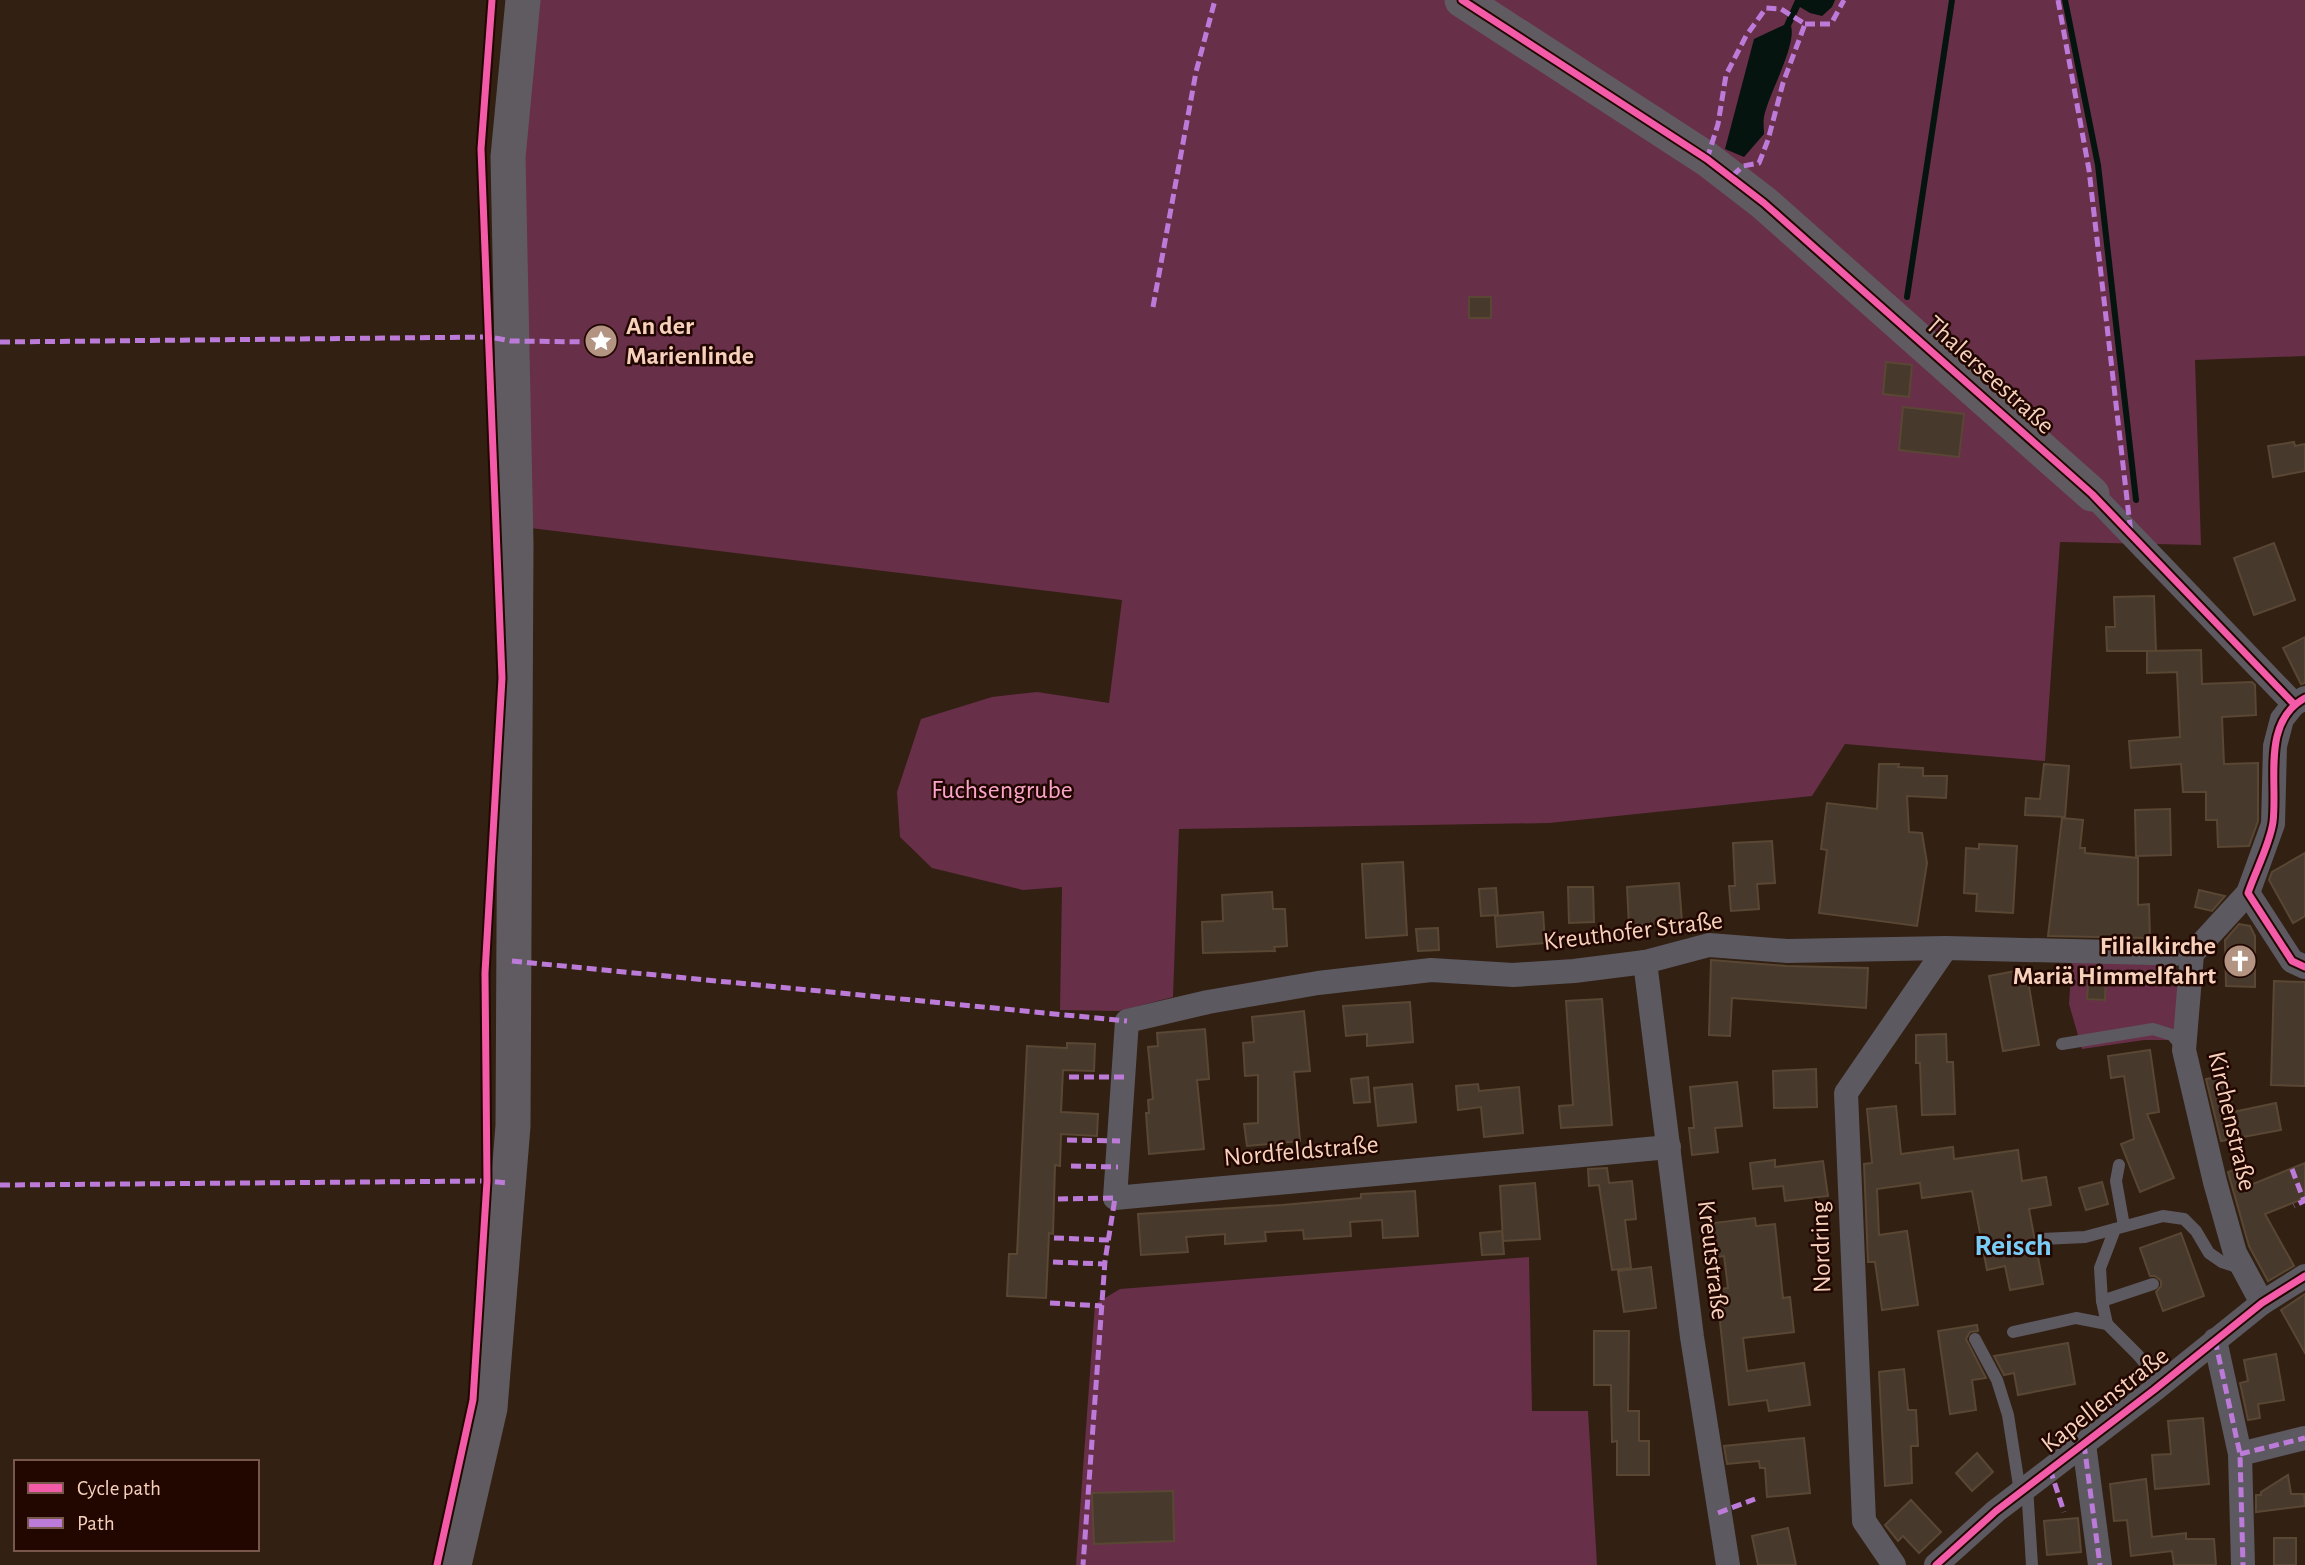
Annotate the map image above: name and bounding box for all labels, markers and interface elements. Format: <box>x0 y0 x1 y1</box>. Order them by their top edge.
street label: Thalerseestraße <box>1921 311 2059 439</box>
place label: An der Marienlinde <box>626 313 754 369</box>
place icon: An der Marienlinde <box>582 322 620 360</box>
park label: Fuchsengrube <box>931 777 1073 803</box>
street label: Kreuthofer Straße <box>1542 907 1724 955</box>
place label: Filialkirche Mariä Himmelfahrt <box>2013 933 2216 989</box>
church icon: Filialkirche Mariä Himmelfahrt <box>2221 942 2259 980</box>
street label: Kirchenstraße <box>2203 1049 2261 1193</box>
street label: Nordfeldstraße <box>1222 1131 1380 1171</box>
street label: Kreutstraße <box>1693 1199 1733 1321</box>
street label: Nordring <box>1806 1200 1836 1294</box>
district label: Reisch <box>1974 1231 2052 1261</box>
street label: Kapellenstraße <box>2036 1342 2174 1458</box>
legend <box>14 1460 259 1551</box>
text: Cycle path <box>77 1478 161 1499</box>
text: Path <box>77 1513 115 1534</box>

